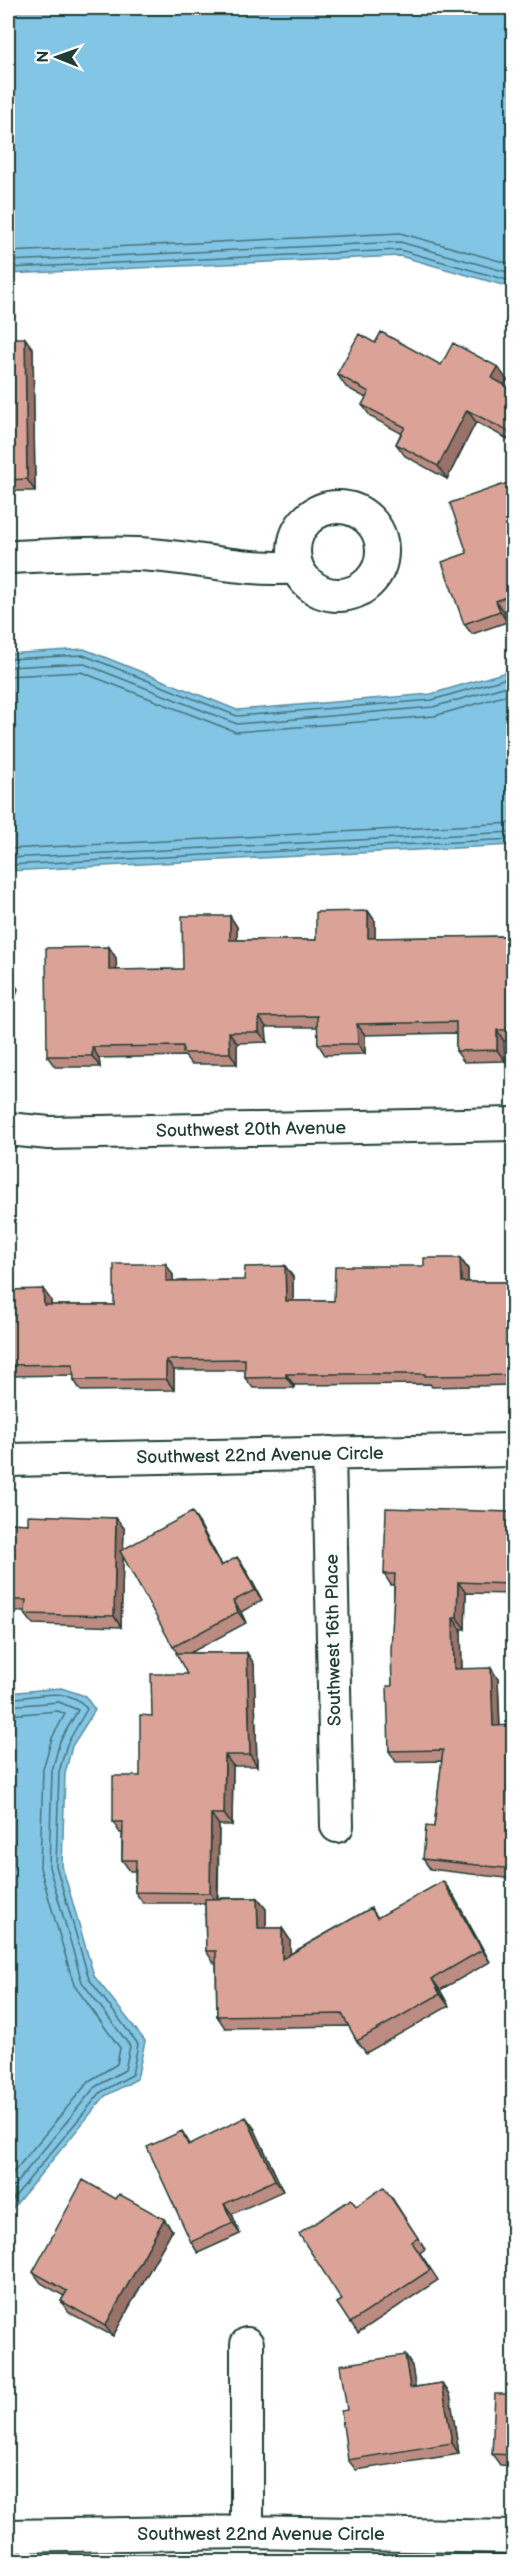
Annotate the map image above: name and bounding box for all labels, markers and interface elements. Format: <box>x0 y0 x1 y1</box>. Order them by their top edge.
north arrow <box>27 27 87 87</box>
text: N <box>34 51 53 63</box>
street label: Southwest 20th Avenue <box>156 1117 347 1142</box>
street label: Southwest 22nd Avenue Circle <box>136 1443 384 1468</box>
street label: Southwest 16th Place <box>321 1553 346 1726</box>
street label: Southwest 22nd Avenue Circle <box>137 2524 385 2545</box>

